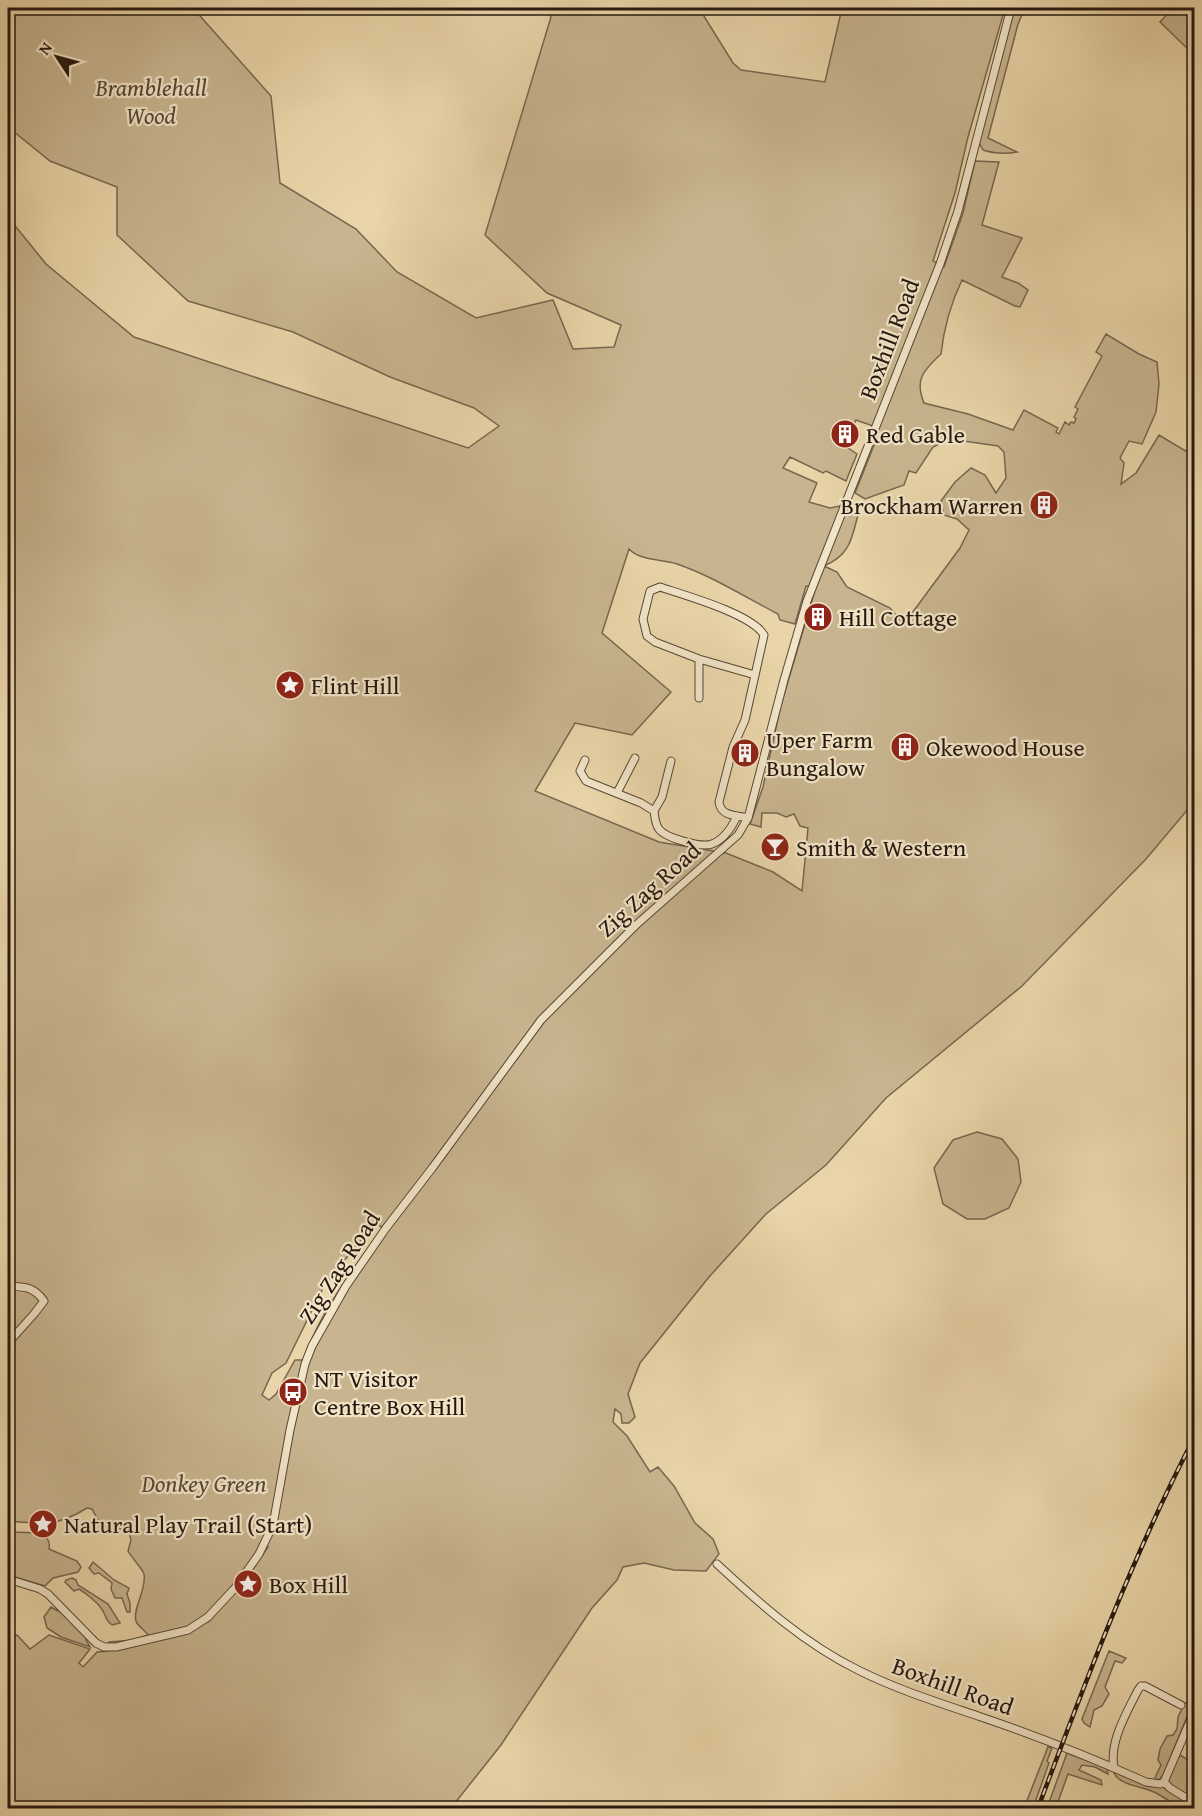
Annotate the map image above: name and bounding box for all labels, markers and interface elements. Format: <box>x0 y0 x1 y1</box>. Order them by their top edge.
north arrow <box>27 27 87 87</box>
text: N <box>32 37 58 60</box>
park label: Bramblehall Wood <box>94 70 207 133</box>
street label: Boxhill Road <box>850 273 928 404</box>
place label: Red Gable <box>866 417 965 452</box>
building icon: Red Gable <box>829 418 861 450</box>
place label: Brockham Warren <box>840 488 1024 523</box>
building icon: Brockham Warren <box>1028 489 1060 521</box>
place label: Hill Cottage <box>839 600 957 635</box>
building icon: Hill Cottage <box>802 601 834 633</box>
place label: Flint Hill <box>311 668 400 703</box>
place icon: Flint Hill <box>274 669 306 701</box>
place label: Uper Farm Bungalow <box>766 722 873 785</box>
place label: Okewood House <box>926 730 1085 765</box>
building icon: Okewood House <box>889 731 921 763</box>
building icon: Uper Farm Bungalow <box>729 737 761 769</box>
place label: Smith & Western <box>796 830 967 865</box>
bar icon: Smith & Western <box>759 831 791 863</box>
street label: Zig Zag Road <box>590 833 708 945</box>
street label: Zig Zag Road <box>289 1204 389 1330</box>
place label: NT Visitor Centre Box Hill <box>314 1361 466 1424</box>
bus stop icon: NT Visitor Centre Box Hill <box>277 1376 309 1408</box>
park label: Donkey Green <box>141 1466 266 1501</box>
place label: Natural Play Trail (Start) <box>64 1507 312 1542</box>
place icon: Natural Play Trail (Start) <box>27 1508 59 1540</box>
place label: Box Hill <box>269 1567 348 1602</box>
place icon: Box Hill <box>232 1568 264 1600</box>
street label: Boxhill Road <box>887 1648 1019 1724</box>

